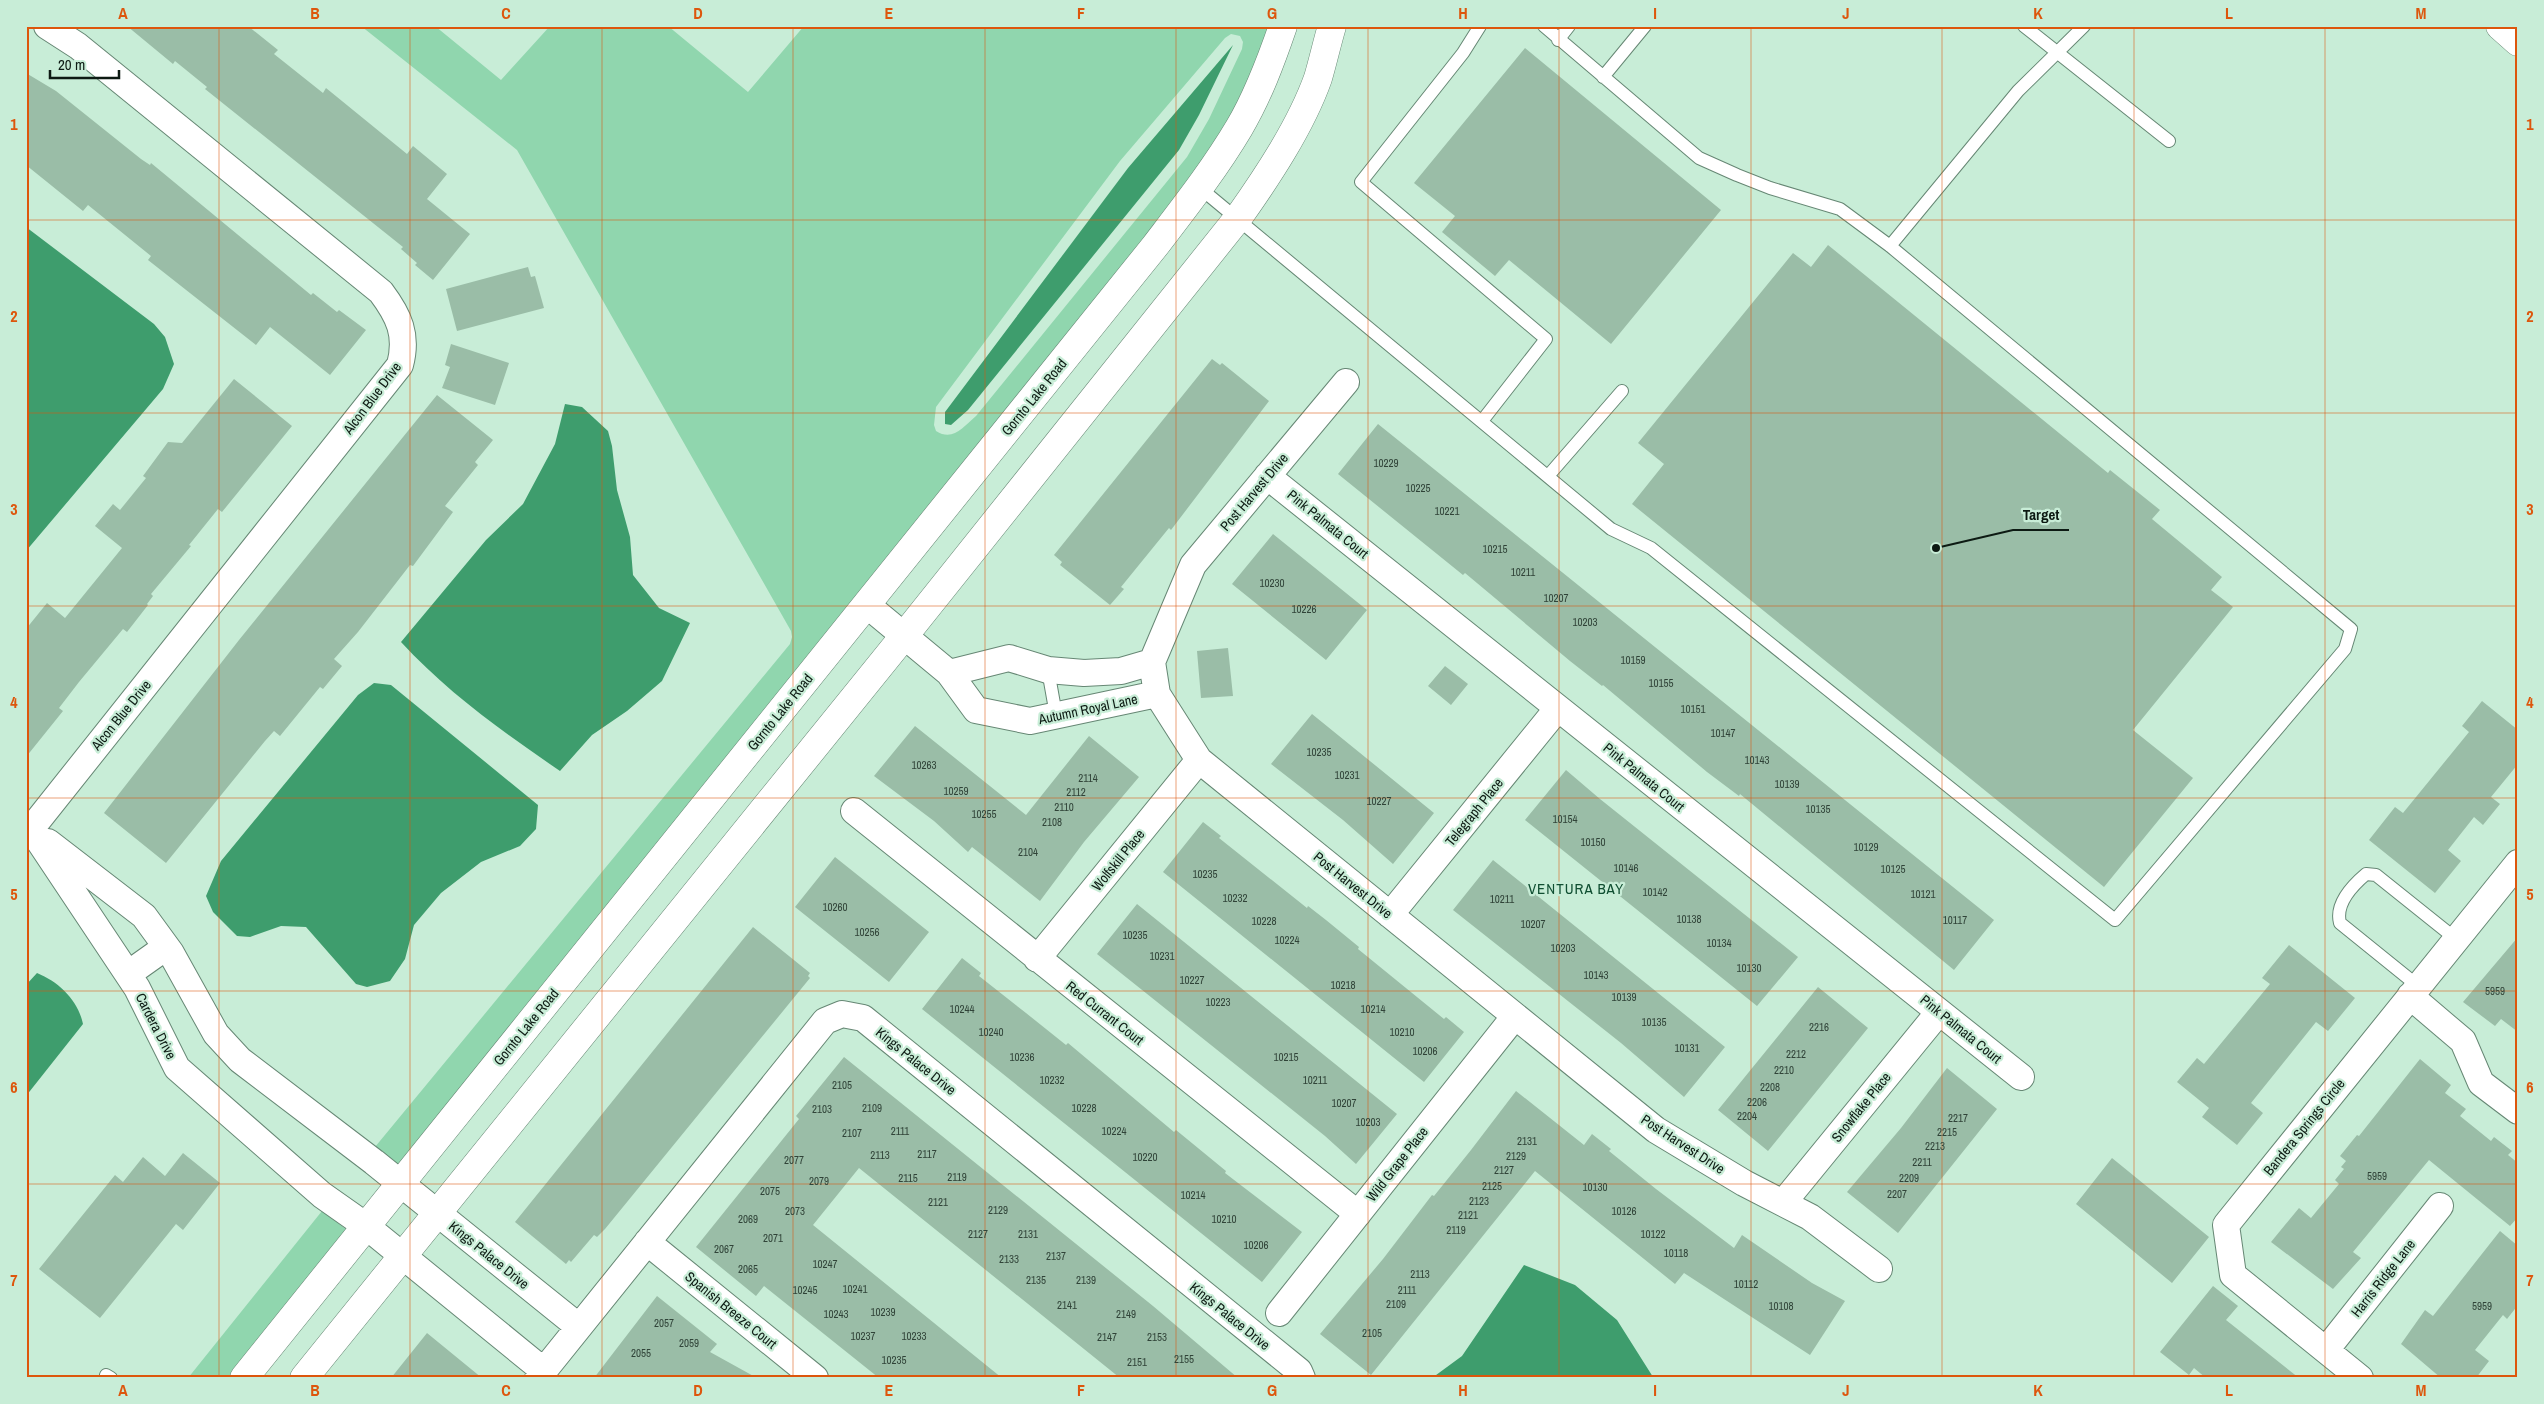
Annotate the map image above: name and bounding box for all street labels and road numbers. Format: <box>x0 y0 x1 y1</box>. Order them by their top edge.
street label: Gornto Lake Road <box>997 355 1071 439</box>
street label: Alcon Blue Drive <box>338 358 405 438</box>
street label: Post Harvest Drive <box>1216 449 1292 535</box>
street label: Pink Palmata Court <box>1284 486 1372 562</box>
street label: Gornto Lake Road <box>743 670 817 754</box>
street label: Alcon Blue Drive <box>86 676 155 755</box>
street label: Autumn Royal Lane <box>1036 690 1139 728</box>
street label: Pink Palmata Court <box>1600 739 1688 815</box>
street label: Telegraph Place <box>1441 774 1507 850</box>
street label: Wolfskill Place <box>1088 825 1148 895</box>
street label: Post Harvest Drive <box>1310 848 1396 922</box>
street label: Red Currant Court <box>1063 977 1147 1049</box>
street label: Gornto Lake Road <box>489 985 563 1069</box>
street label: Cardera Drive <box>132 990 180 1062</box>
street label: Pink Palmata Court <box>1917 991 2005 1067</box>
street label: Kings Palace Drive <box>872 1023 960 1099</box>
street label: Snowflake Place <box>1827 1068 1895 1146</box>
street label: Bandera Springs Circle <box>2259 1075 2349 1179</box>
street label: Post Harvest Drive <box>1638 1110 1728 1178</box>
street label: Wild Grape Place <box>1362 1123 1432 1205</box>
street label: Kings Palace Drive <box>445 1217 533 1293</box>
street label: Harris Ridge Lane <box>2347 1235 2419 1321</box>
street label: Spanish Breeze Court <box>681 1267 781 1353</box>
street label: Kings Palace Drive <box>1186 1278 1274 1354</box>

